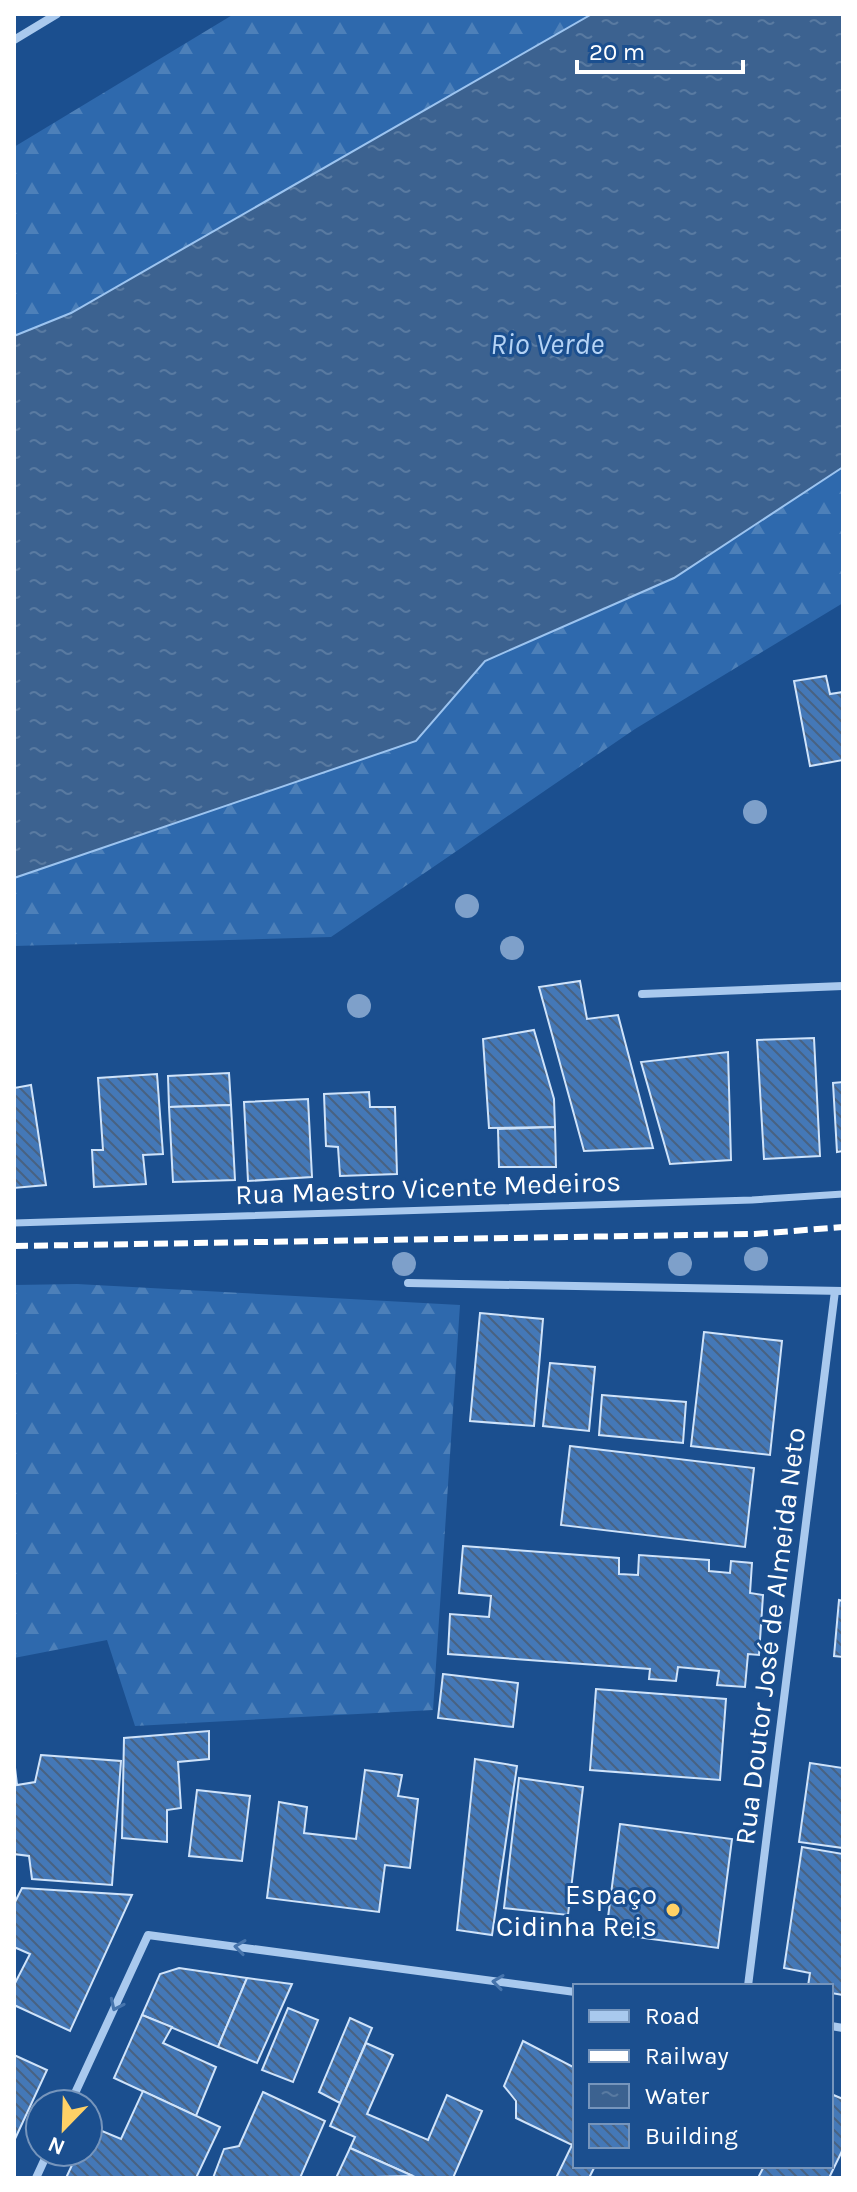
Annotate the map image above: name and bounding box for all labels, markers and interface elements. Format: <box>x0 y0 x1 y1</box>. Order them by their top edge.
scale bar <box>577 24 743 74</box>
text: 20 m <box>589 38 645 66</box>
water label: Rio Verde <box>490 326 604 362</box>
street label: Rua Maestro Vicente Medeiros <box>235 1165 621 1211</box>
street label: Rua Doutor José de Almeida Neto <box>728 1425 812 1847</box>
place label: Espaço Cidinha Reis <box>496 1878 657 1943</box>
marker: Espaço Cidinha Reis <box>664 1901 682 1919</box>
one-way arrow <box>233 1939 247 1956</box>
one-way arrow <box>491 1974 505 1991</box>
legend <box>573 1984 833 2168</box>
one-way arrow <box>109 1997 125 2012</box>
text: Road <box>645 2002 700 2030</box>
text: Railway <box>645 2042 729 2070</box>
text: Water <box>645 2082 709 2110</box>
north arrow <box>24 2088 104 2168</box>
text: Building <box>645 2122 738 2150</box>
text: N <box>44 2130 69 2161</box>

